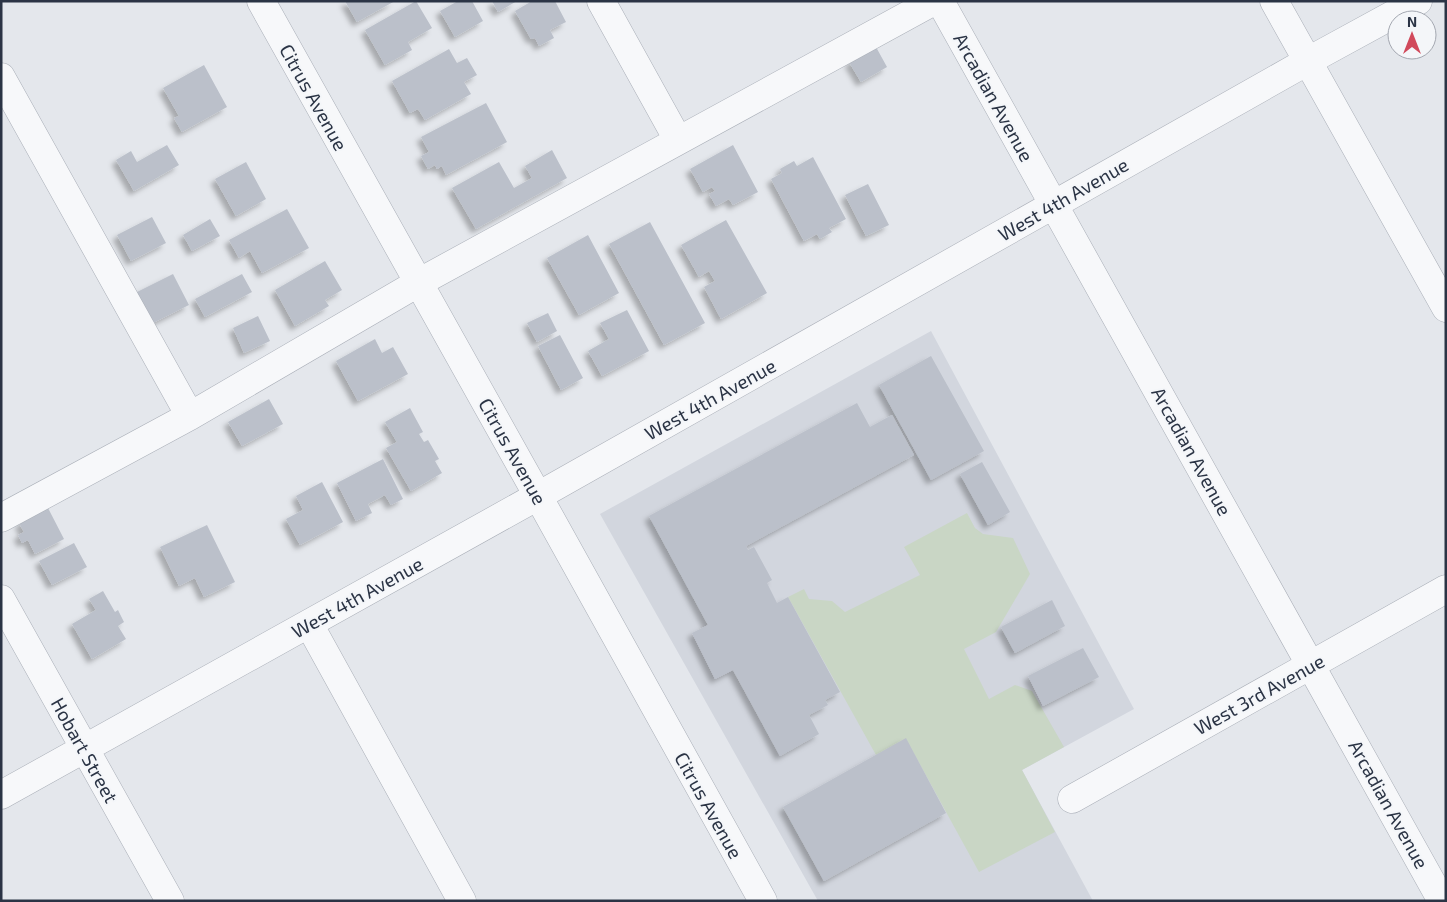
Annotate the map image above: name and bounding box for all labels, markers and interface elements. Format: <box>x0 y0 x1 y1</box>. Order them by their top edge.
north arrow <box>1387 10 1437 60</box>
text: N <box>1407 13 1417 30</box>
street label: Arcadian Avenue <box>949 29 1039 165</box>
street label: Citrus Avenue <box>275 40 353 154</box>
street label: West 4th Avenue <box>994 152 1132 246</box>
street label: West 4th Avenue <box>640 353 780 445</box>
street label: Arcadian Avenue <box>1147 383 1237 519</box>
street label: Citrus Avenue <box>474 394 552 508</box>
street label: West 4th Avenue <box>287 551 427 643</box>
street label: West 3rd Avenue <box>1190 649 1328 739</box>
street label: Hobart Street <box>47 693 123 807</box>
street label: Arcadian Avenue <box>1344 736 1434 872</box>
street label: Citrus Avenue <box>670 748 748 862</box>

